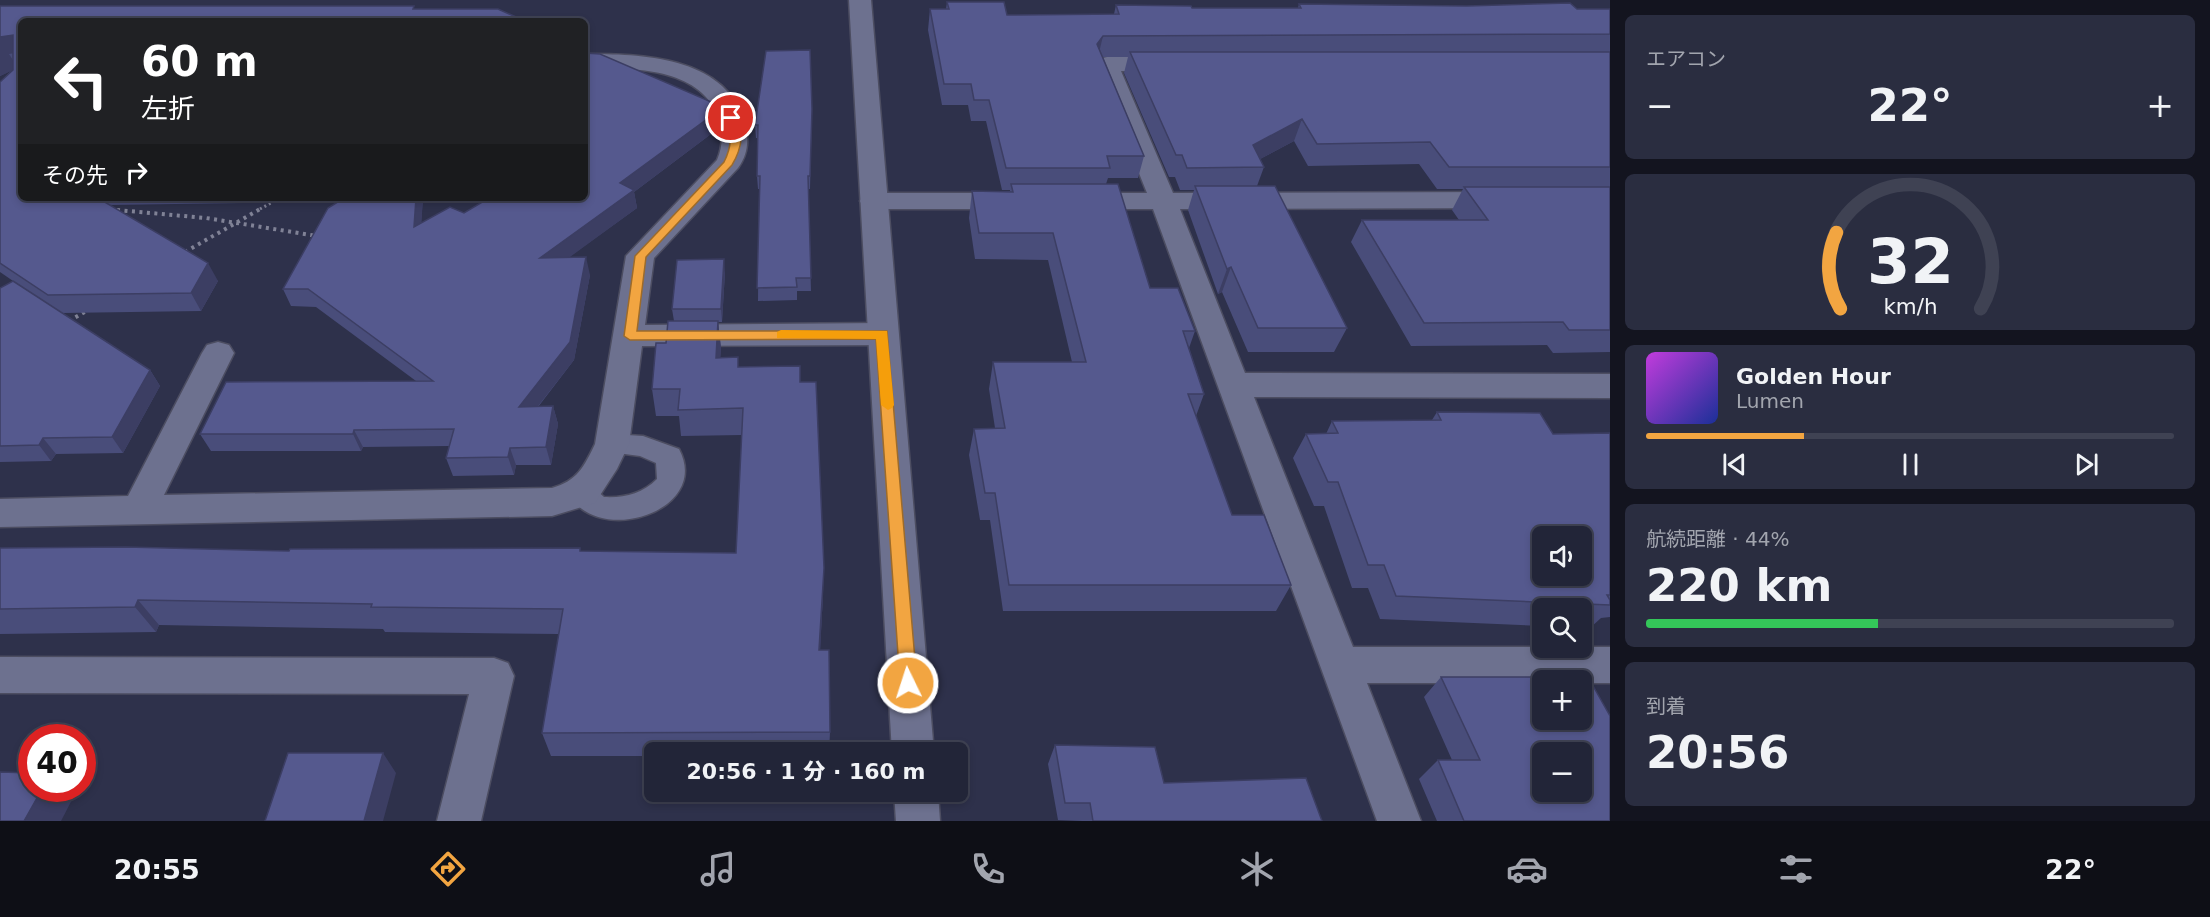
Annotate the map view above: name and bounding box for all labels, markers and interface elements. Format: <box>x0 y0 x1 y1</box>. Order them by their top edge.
text: 60 m <box>141 37 258 86</box>
icon: left <box>42 42 120 120</box>
text: エアコン <box>1646 47 1726 71</box>
text: 22° <box>1867 79 1953 132</box>
text: − <box>1646 86 1674 125</box>
text: + <box>2146 86 2174 125</box>
pin <box>705 92 756 143</box>
text: 左折 <box>141 93 195 124</box>
icon: arrive <box>714 101 747 134</box>
icon: right <box>120 156 153 189</box>
text: その先 <box>42 163 108 188</box>
text: 32 <box>1867 225 1953 298</box>
text: km/h <box>1883 294 1937 319</box>
text: Golden Hour <box>1736 364 1891 389</box>
text: Lumen <box>1736 389 1804 413</box>
icon: previous <box>1718 448 1751 481</box>
icon: pause <box>1894 448 1927 481</box>
icon: next <box>2070 448 2103 481</box>
map controls <box>1532 526 1592 802</box>
button: sound <box>1532 526 1592 586</box>
text: 航続距離 · 44% <box>1646 527 1790 551</box>
text: 220 km <box>1646 559 1832 612</box>
button: search <box>1532 598 1592 658</box>
position arrow <box>876 651 940 715</box>
button: + <box>1532 670 1592 730</box>
text: 到着 <box>1646 694 1686 718</box>
speed limit sign: 40 <box>18 724 96 802</box>
text: 20:56 <box>1646 726 1789 779</box>
button: − <box>1532 742 1592 802</box>
text: 20:56 · 1 分 · 160 m <box>687 759 925 784</box>
icon: directions <box>427 848 469 890</box>
icon: music <box>697 848 739 890</box>
icon: phone <box>967 848 1009 890</box>
icon: climate <box>1236 848 1278 890</box>
icon: car <box>1506 848 1548 890</box>
icon: filters <box>1775 848 1817 890</box>
text: 20:55 <box>114 854 200 885</box>
text: 22° <box>2045 854 2096 885</box>

